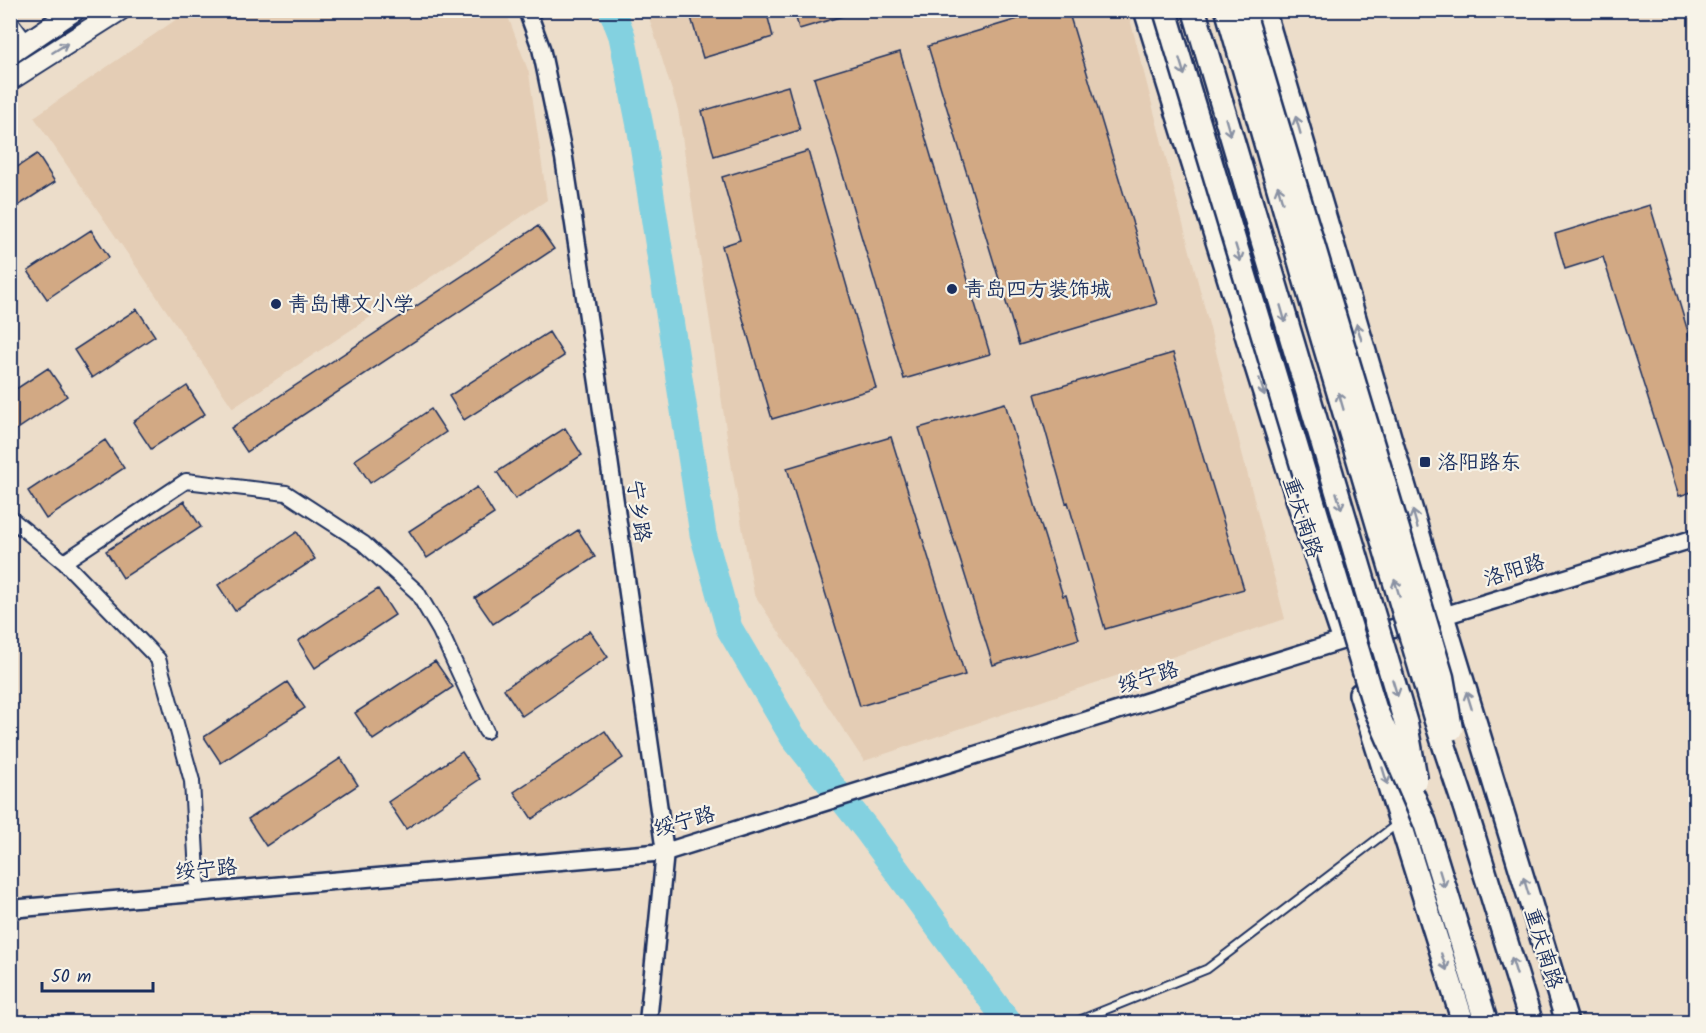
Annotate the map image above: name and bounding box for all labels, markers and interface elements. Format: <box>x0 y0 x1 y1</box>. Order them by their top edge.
one-way arrow <box>51 42 68 54</box>
one-way arrow <box>1177 57 1188 76</box>
one-way arrow <box>1292 116 1303 135</box>
one-way arrow <box>1223 117 1235 136</box>
one-way arrow <box>1274 185 1285 204</box>
one-way arrow <box>1233 243 1244 262</box>
place label: 青岛四方装饰城 <box>964 274 1111 307</box>
marker: 青岛四方装饰城 <box>945 282 959 296</box>
place label: 青岛博文小学 <box>288 289 414 322</box>
marker: 青岛博文小学 <box>269 297 283 311</box>
one-way arrow <box>1278 304 1289 323</box>
one-way arrow <box>1353 323 1364 342</box>
one-way arrow <box>1257 377 1268 396</box>
one-way arrow <box>1335 392 1346 411</box>
place label: 洛阳路东 <box>1437 447 1521 480</box>
marker: 洛阳路东 <box>1418 455 1432 469</box>
street label: 重庆南路 <box>1273 472 1330 563</box>
street label: 宁乡路 <box>617 478 658 545</box>
one-way arrow <box>1334 491 1345 510</box>
one-way arrow <box>1409 510 1420 529</box>
street label: 洛阳路 <box>1479 546 1549 596</box>
one-way arrow <box>1391 579 1402 598</box>
street label: 绥宁路 <box>1113 653 1183 703</box>
one-way arrow <box>1390 678 1401 697</box>
one-way arrow <box>1463 691 1474 710</box>
one-way arrow <box>1380 766 1391 785</box>
street label: 绥宁路 <box>650 798 719 847</box>
street label: 绥宁路 <box>173 851 239 890</box>
one-way arrow <box>1437 869 1448 888</box>
one-way arrow <box>1520 877 1531 896</box>
street label: 重庆南路 <box>1515 903 1571 993</box>
one-way arrow <box>1439 952 1450 971</box>
scale bar <box>42 955 153 993</box>
one-way arrow <box>1508 957 1519 976</box>
text: 50 m <box>51 963 91 992</box>

